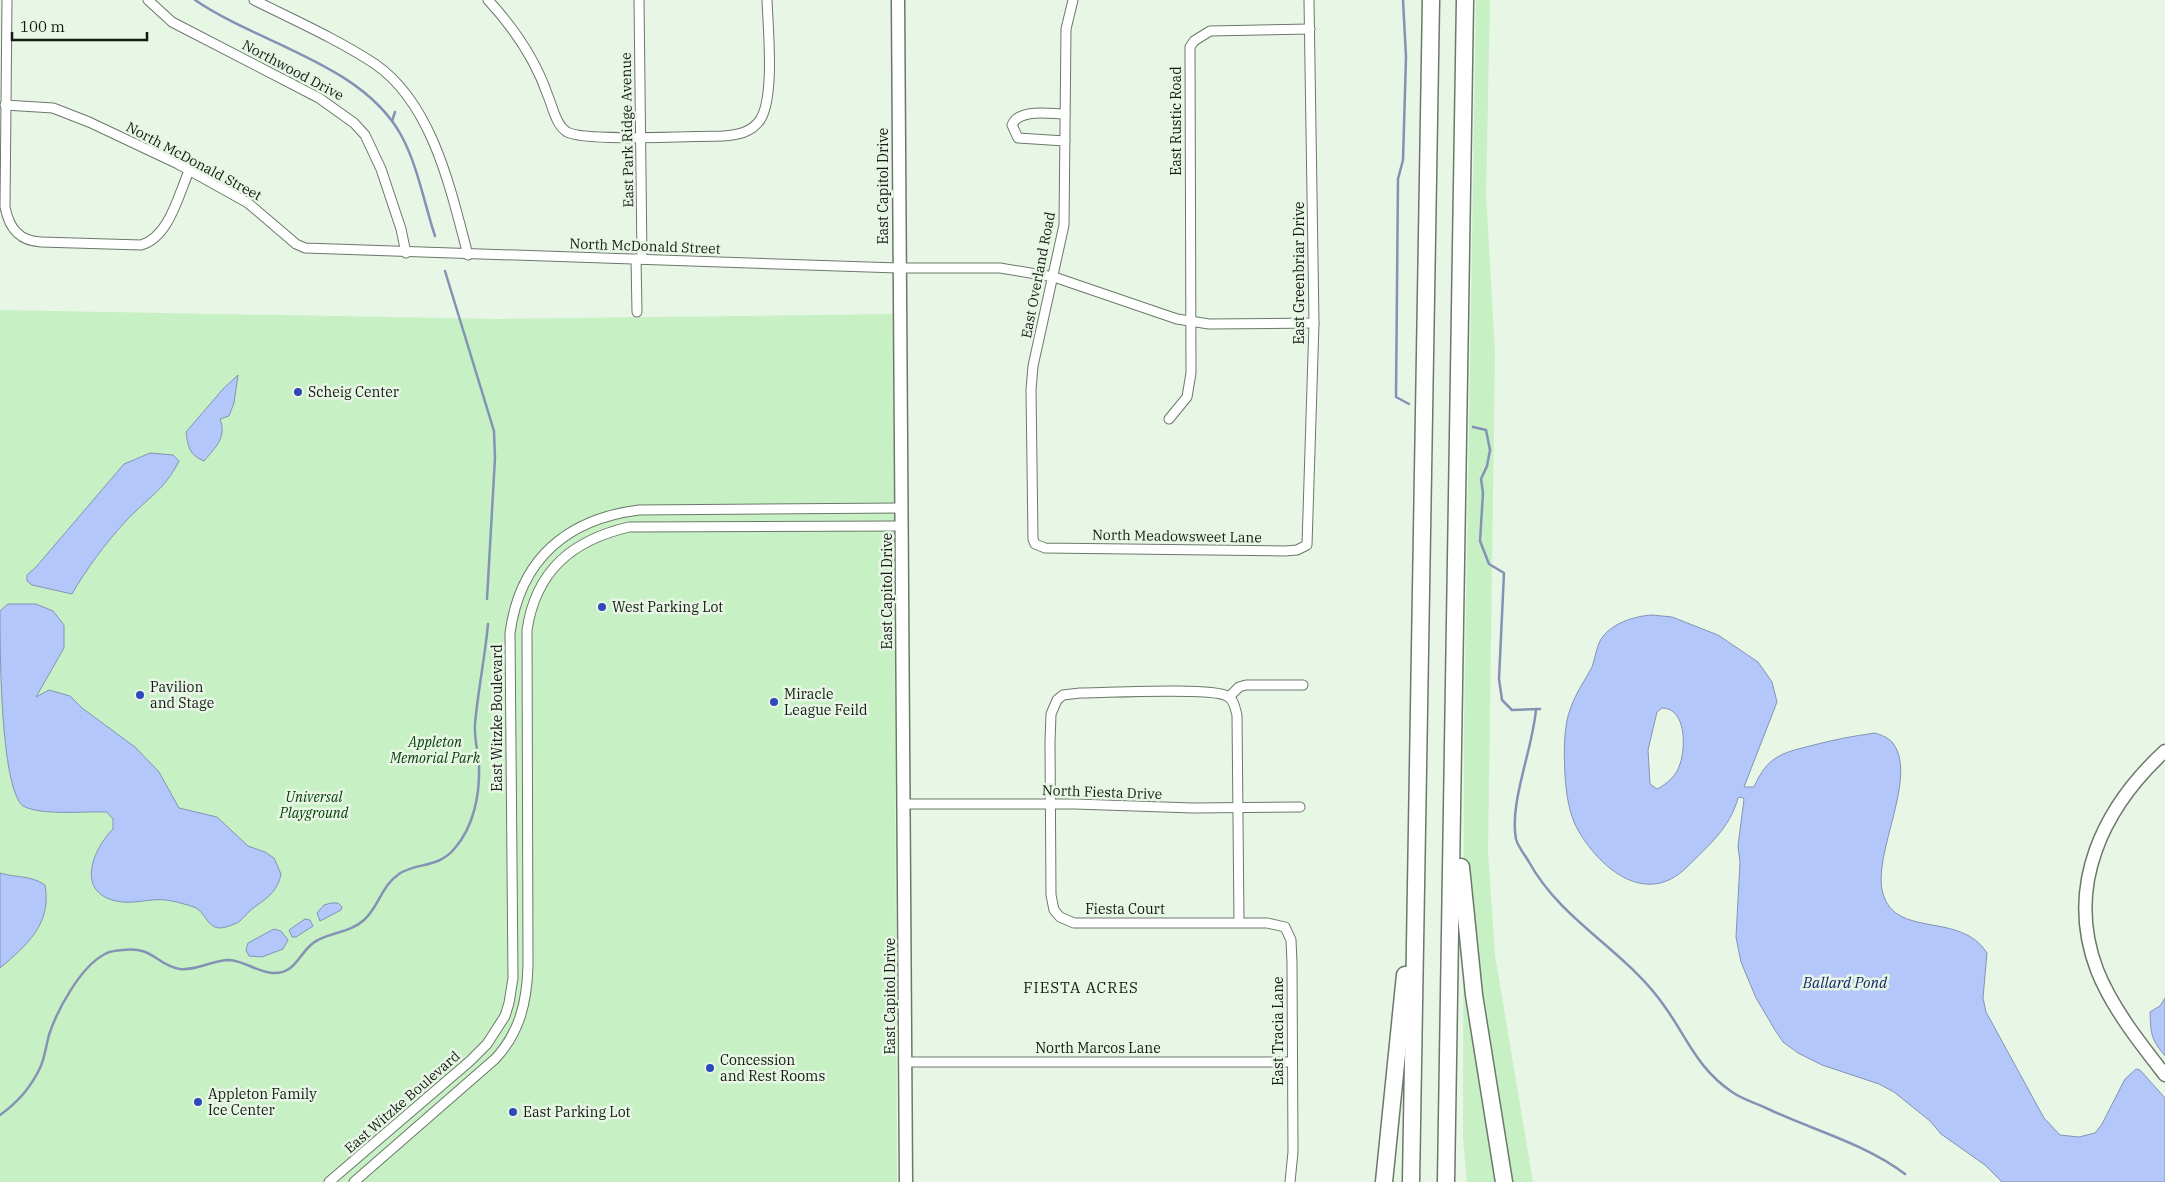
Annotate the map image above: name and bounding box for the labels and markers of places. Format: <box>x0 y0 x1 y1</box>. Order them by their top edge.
place label: Scheig Center <box>308 383 400 401</box>
marker: Scheig Center <box>292 386 304 398</box>
place label: West Parking Lot <box>612 598 723 616</box>
marker: West Parking Lot <box>596 601 608 613</box>
place label: Pavilion and Stage <box>150 678 214 712</box>
place label: Miracle League Feild <box>784 685 868 719</box>
marker: Pavilion and Stage <box>134 689 146 701</box>
marker: Miracle League Feild <box>768 696 780 708</box>
place label: Concession and Rest Rooms <box>720 1051 825 1085</box>
marker: Concession and Rest Rooms <box>704 1062 716 1074</box>
place label: Appleton Family Ice Center <box>208 1085 317 1119</box>
marker: Appleton Family Ice Center <box>192 1096 204 1108</box>
place label: East Parking Lot <box>523 1103 631 1121</box>
marker: East Parking Lot <box>507 1106 519 1118</box>

